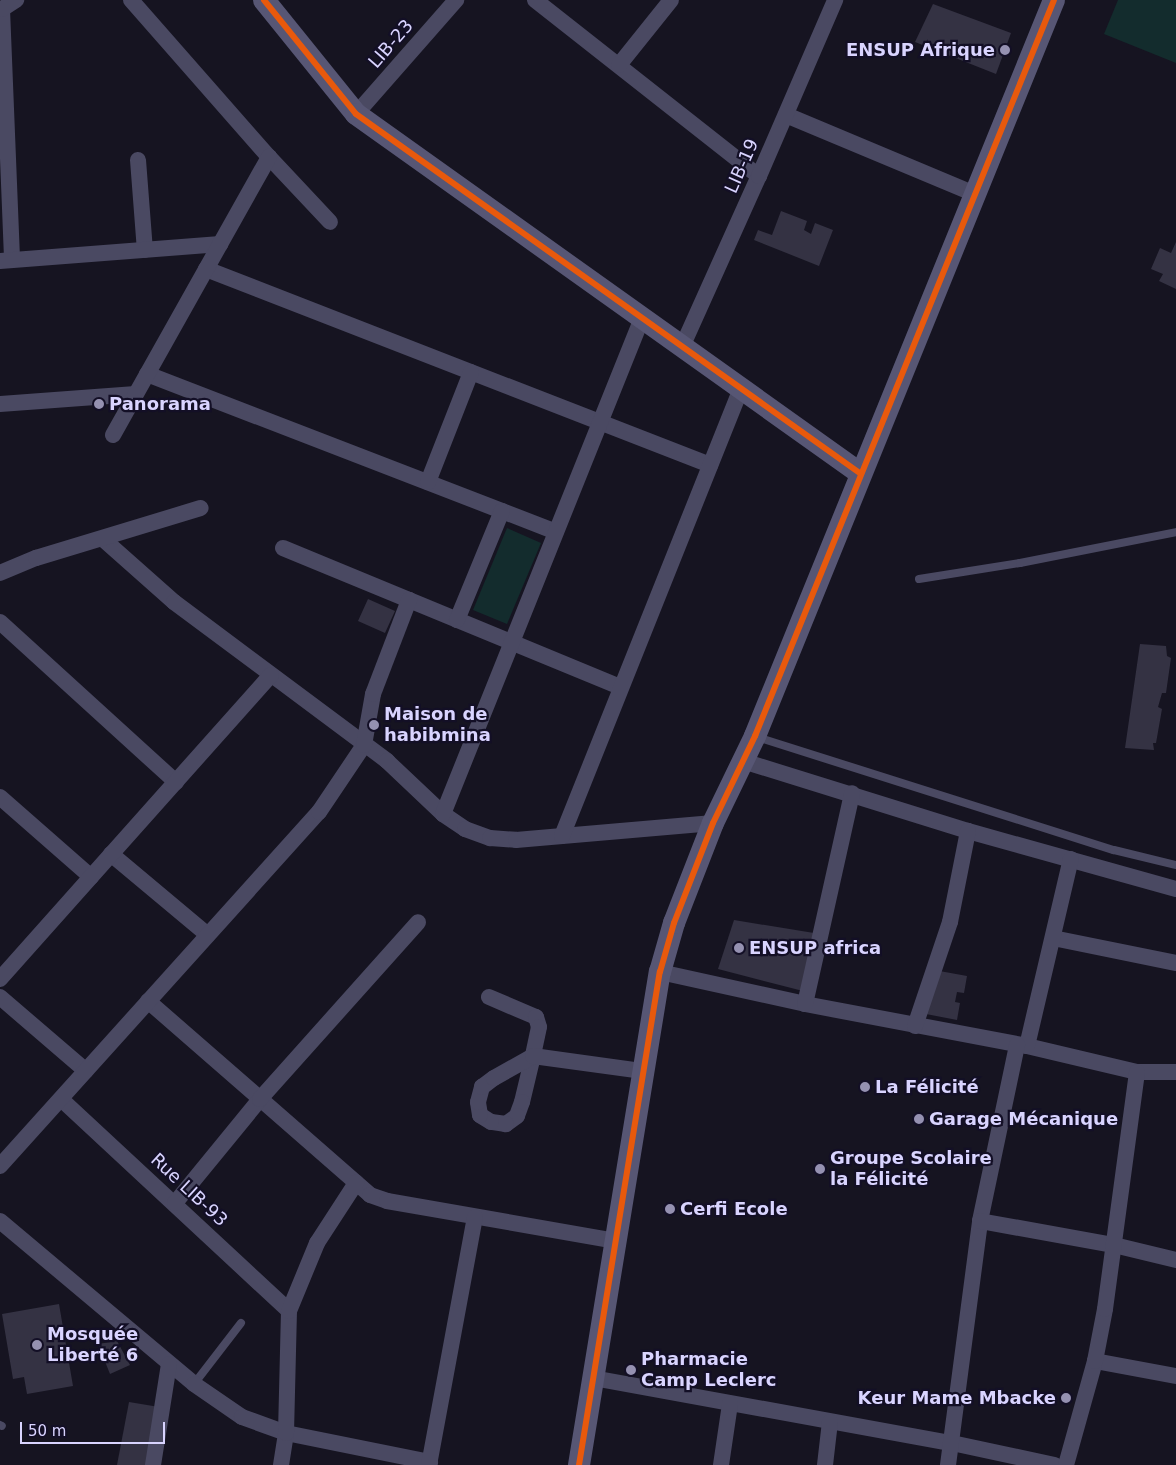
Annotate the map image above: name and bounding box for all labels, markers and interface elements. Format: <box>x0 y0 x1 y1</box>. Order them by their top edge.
street label: LIB-23 <box>364 15 418 73</box>
place label: ENSUP Afrique <box>846 39 995 61</box>
marker: ENSUP Afrique <box>999 44 1011 56</box>
street label: LIB-19 <box>721 136 763 196</box>
place label: Panorama <box>109 393 211 415</box>
marker: Panorama <box>93 398 105 410</box>
place label: Maison de habibmina <box>384 704 491 746</box>
marker: Maison de habibmina <box>368 719 380 731</box>
place label: ENSUP africa <box>749 937 881 959</box>
marker: ENSUP africa <box>733 942 745 954</box>
place label: La Félicité <box>875 1076 979 1098</box>
marker: La Félicité <box>859 1081 871 1093</box>
place label: Garage Mécanique <box>929 1108 1118 1130</box>
marker: Garage Mécanique <box>913 1113 925 1125</box>
place label: Groupe Scolaire la Félicité <box>830 1148 992 1190</box>
street label: Rue LIB-93 <box>146 1149 232 1231</box>
marker: Groupe Scolaire la Félicité <box>814 1163 826 1175</box>
place label: Cerfi Ecole <box>680 1198 788 1220</box>
marker: Cerfi Ecole <box>664 1203 676 1215</box>
place label: Mosquée Liberté 6 <box>47 1324 138 1366</box>
marker: Mosquée Liberté 6 <box>31 1339 43 1351</box>
place label: Pharmacie Camp Leclerc <box>641 1349 777 1392</box>
marker: Pharmacie Camp Leclerc <box>625 1364 637 1376</box>
place label: Keur Mame Mbacke <box>858 1387 1056 1409</box>
marker: Keur Mame Mbacke <box>1060 1392 1072 1404</box>
scale bar <box>22 1412 168 1444</box>
text: 50 m <box>28 1422 66 1440</box>

